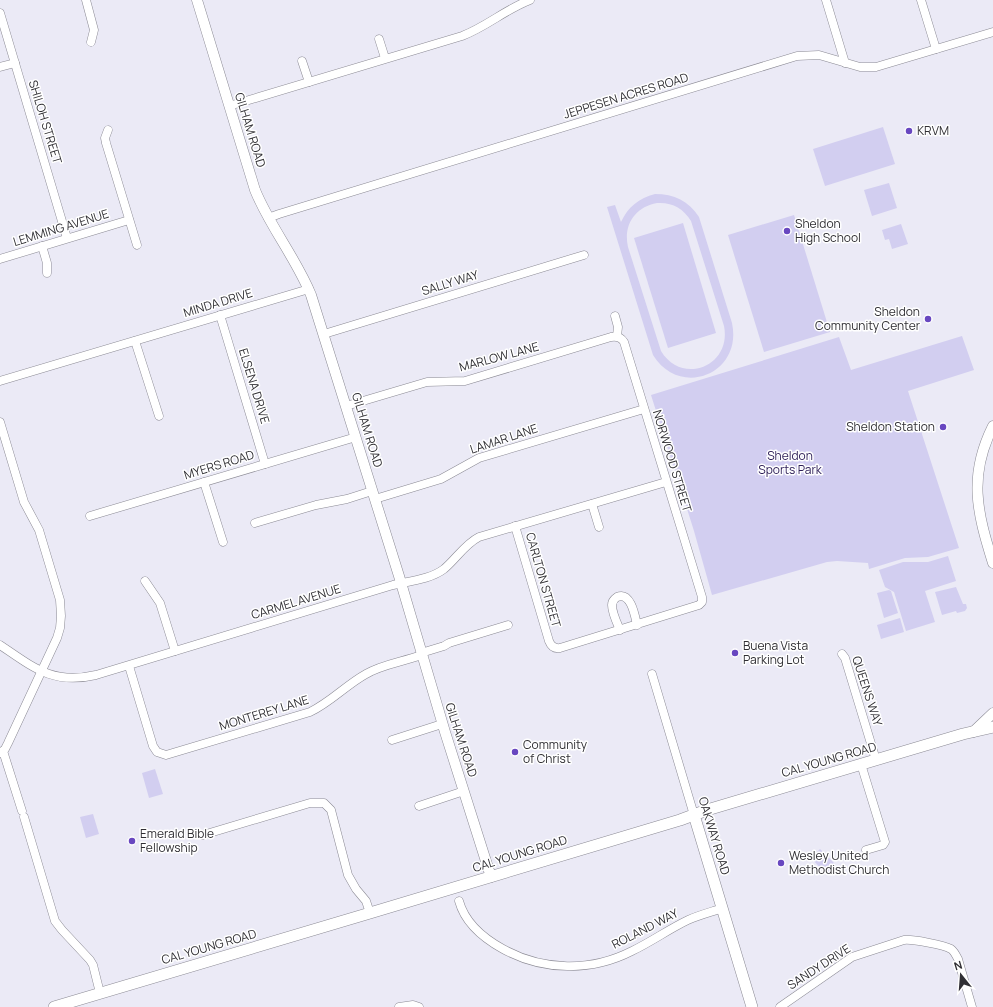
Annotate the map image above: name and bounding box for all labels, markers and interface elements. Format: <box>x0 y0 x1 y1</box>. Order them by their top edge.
street label: JEPPESEN ACRES ROAD <box>561 68 690 123</box>
street label: SHILOH STREET <box>25 78 67 167</box>
street label: GILHAM ROAD <box>231 90 270 169</box>
place label: KRVM <box>917 122 949 139</box>
marker: KRVM <box>904 126 914 136</box>
street label: LEMMING AVENUE <box>11 205 111 250</box>
place label: Sheldon High School <box>795 215 861 246</box>
marker: Sheldon High School <box>782 226 792 236</box>
street label: SALLY WAY <box>419 266 481 299</box>
street label: MINDA DRIVE <box>181 284 255 321</box>
place label: Sheldon Community Center <box>815 303 921 334</box>
marker: Sheldon Community Center <box>923 314 933 324</box>
street label: MARLOW LANE <box>457 338 541 375</box>
street label: ELSENA DRIVE <box>235 346 274 426</box>
street label: GILHAM ROAD <box>348 390 387 469</box>
street label: NORWOOD STREET <box>649 408 696 515</box>
place label: Sheldon Station <box>846 418 935 435</box>
street label: LAMAR LANE <box>468 420 540 457</box>
marker: Sheldon Station <box>938 422 948 432</box>
street label: MYERS ROAD <box>182 446 256 483</box>
park label: Sheldon Sports Park <box>758 447 823 478</box>
street label: CARLTON STREET <box>522 530 565 630</box>
street label: CARMEL AVENUE <box>249 580 343 623</box>
place label: Buena Vista Parking Lot <box>743 637 808 668</box>
marker: Buena Vista Parking Lot <box>730 648 740 658</box>
street label: QUEENS WAY <box>848 654 887 728</box>
street label: MONTEREY LANE <box>217 691 311 734</box>
street label: GILHAM ROAD <box>441 700 482 779</box>
place label: Community of Christ <box>523 736 588 767</box>
street label: CAL YOUNG ROAD <box>779 738 878 781</box>
marker: Community of Christ <box>510 747 520 757</box>
street label: OAKWAY ROAD <box>695 795 734 877</box>
place label: Emerald Bible Fellowship <box>140 825 214 856</box>
street label: CAL YOUNG ROAD <box>471 831 569 876</box>
marker: Emerald Bible Fellowship <box>127 836 137 846</box>
place label: Wesley United Methodist Church <box>789 847 889 878</box>
marker: Wesley United Methodist Church <box>776 858 786 868</box>
street label: ROLAND WAY <box>609 904 681 953</box>
street label: CAL YOUNG ROAD <box>159 925 258 968</box>
street label: SANDY DRIVE <box>784 940 854 993</box>
north arrow <box>941 955 981 995</box>
text: N <box>952 957 964 973</box>

